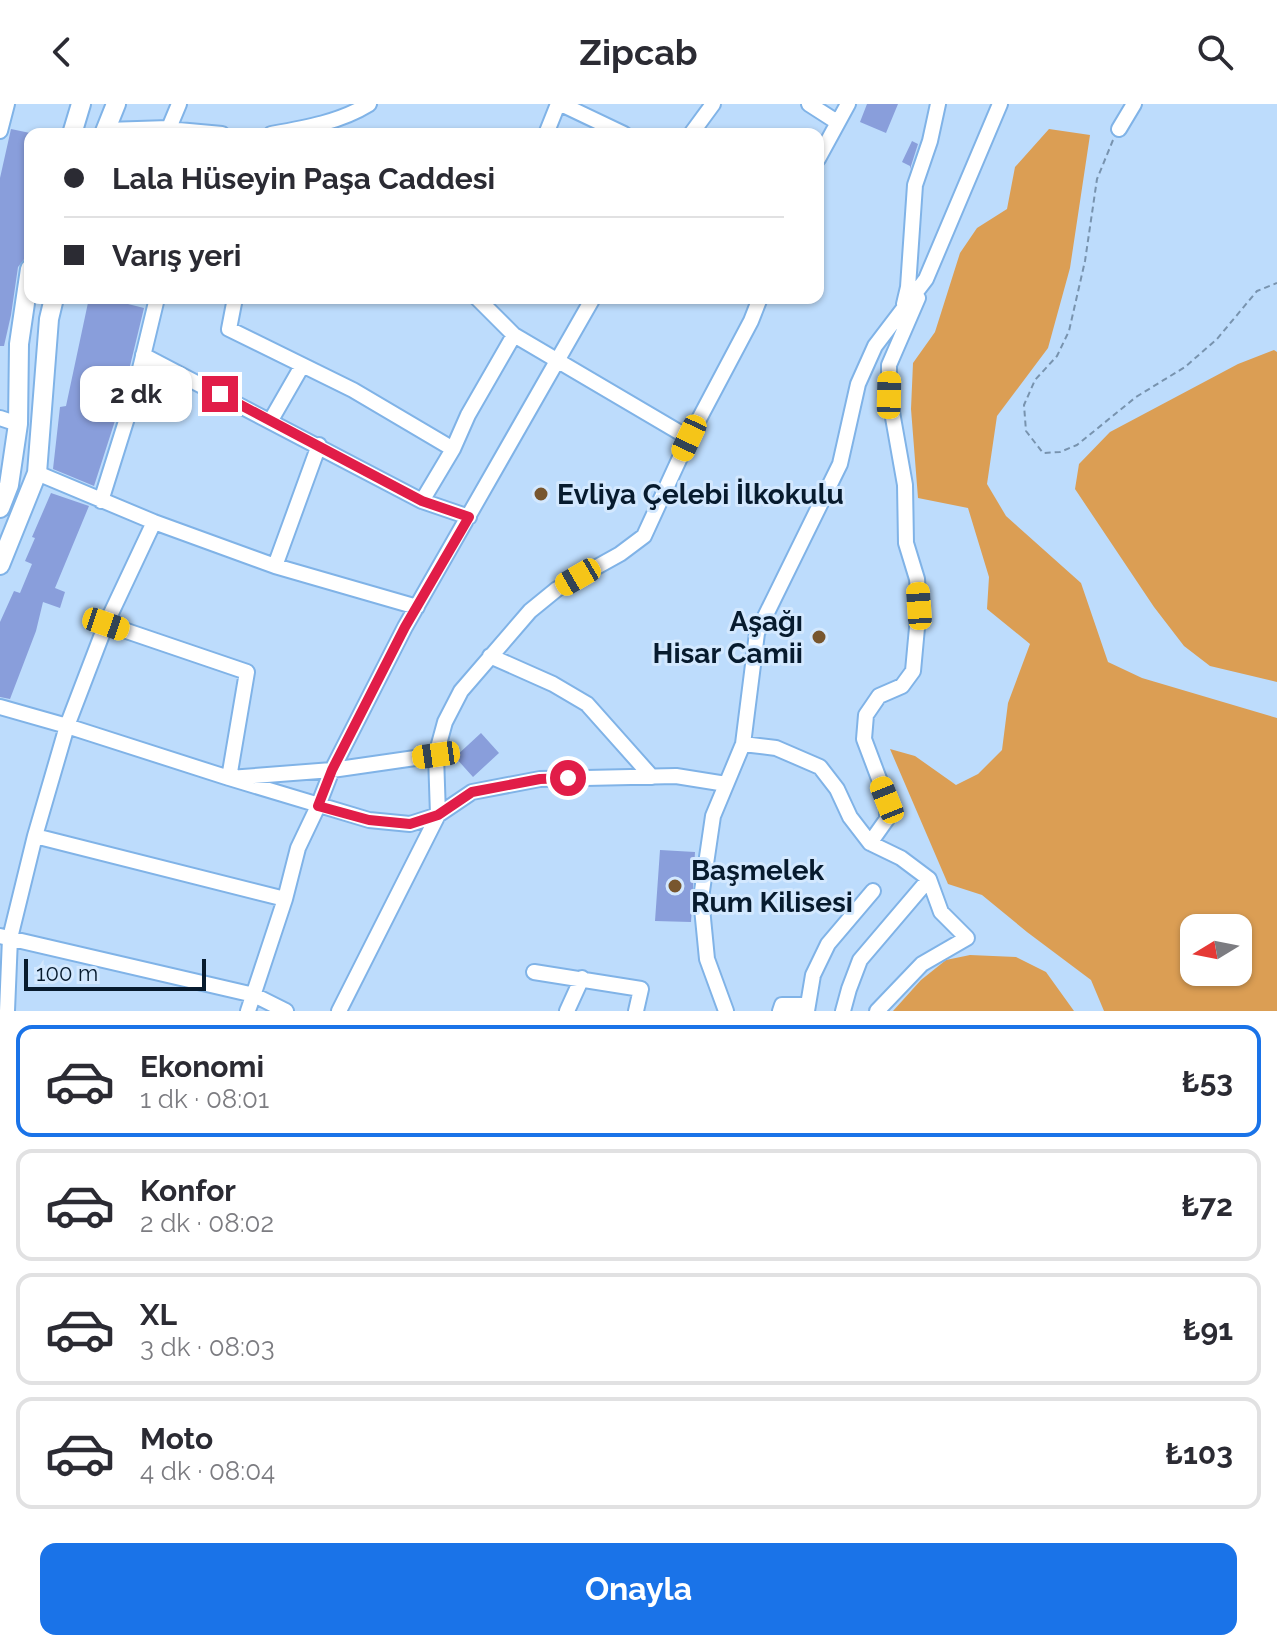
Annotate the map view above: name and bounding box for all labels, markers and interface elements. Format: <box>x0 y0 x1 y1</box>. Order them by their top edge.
icon: back <box>40 30 84 74</box>
icon: search <box>1193 30 1237 74</box>
text: Zipcab <box>579 31 698 73</box>
text: Lala Hüseyin Paşa Caddesi <box>112 161 495 196</box>
text: Varış yeri <box>112 238 241 273</box>
callout: 2 dk <box>80 366 192 422</box>
car <box>877 371 901 419</box>
route end <box>202 376 238 412</box>
text: 2 dk <box>110 379 162 409</box>
car <box>668 411 710 465</box>
place label: Evliya Çelebi İlkokulu <box>557 478 844 511</box>
marker: Evliya Çelebi İlkokulu <box>532 485 550 503</box>
car <box>551 555 605 599</box>
car <box>905 581 933 631</box>
car <box>79 605 133 643</box>
place label: Aşağı Hisar Camii <box>653 605 803 670</box>
marker: Aşağı Hisar Camii <box>810 628 828 646</box>
car <box>411 740 461 770</box>
route start <box>550 760 586 796</box>
car <box>867 773 907 827</box>
place label: Başmelek Rum Kilisesi <box>691 854 853 919</box>
marker: Başmelek Rum Kilisesi <box>666 877 684 895</box>
north arrow <box>1180 914 1252 986</box>
map controls <box>1180 914 1252 986</box>
scale bar <box>24 955 206 991</box>
text: 100 m <box>36 960 98 986</box>
icon: car <box>44 1045 116 1117</box>
text: Ekonomi <box>140 1049 264 1084</box>
text: ₺53 <box>1182 1064 1233 1099</box>
text: 1 dk · 08:01 <box>140 1084 269 1114</box>
icon: car <box>44 1169 116 1241</box>
text: Konfor <box>140 1173 236 1208</box>
text: ₺72 <box>1181 1188 1233 1223</box>
text: 2 dk · 08:02 <box>140 1208 274 1238</box>
icon: car <box>44 1293 116 1365</box>
text: XL <box>140 1297 177 1332</box>
text: ₺91 <box>1183 1312 1233 1347</box>
text: 3 dk · 08:03 <box>140 1332 275 1362</box>
icon: car <box>44 1417 116 1489</box>
text: Moto <box>140 1421 213 1456</box>
text: ₺103 <box>1165 1436 1233 1471</box>
text: 4 dk · 08:04 <box>140 1456 275 1486</box>
button: Onayla <box>40 1543 1237 1635</box>

